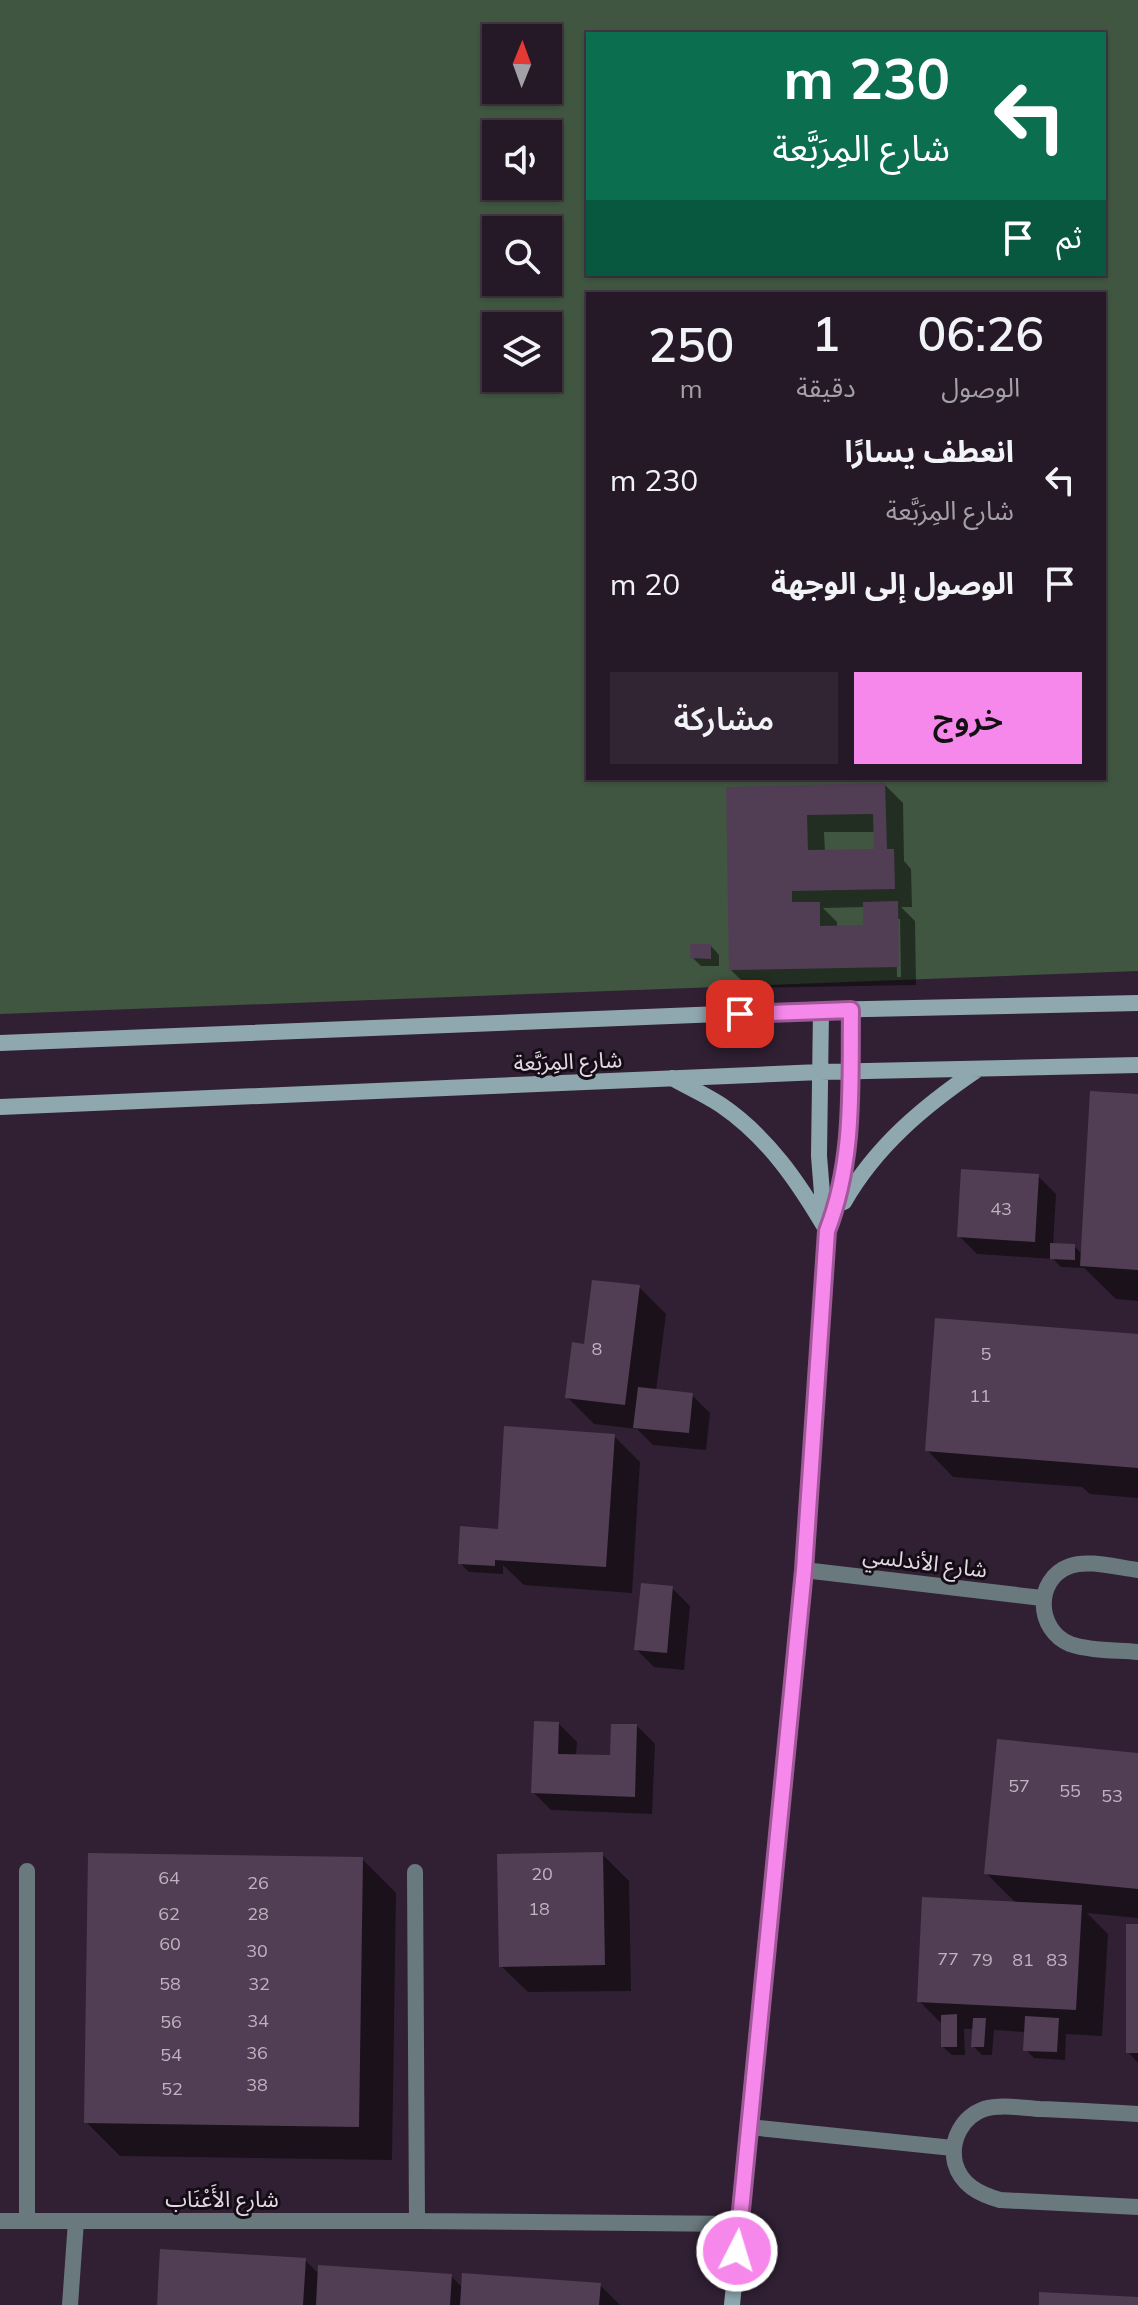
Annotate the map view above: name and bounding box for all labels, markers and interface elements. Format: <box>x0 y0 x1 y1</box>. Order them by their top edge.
north arrow <box>482 24 562 104</box>
map controls <box>482 24 562 392</box>
text: 230 m <box>783 43 950 113</box>
icon: left <box>978 64 1082 168</box>
button: sound <box>482 120 562 200</box>
text: شارع المِرَبَّعة <box>773 125 950 170</box>
button: search <box>482 216 562 296</box>
icon: arrive <box>996 216 1040 260</box>
text: ثم <box>1056 218 1082 256</box>
text: 1 <box>812 303 840 363</box>
text: 06:26 <box>917 303 1044 363</box>
button: layers <box>482 312 562 392</box>
text: 250 <box>648 314 734 374</box>
text: دقيقة <box>796 371 856 404</box>
text: الوصول <box>941 371 1020 404</box>
text: m <box>680 372 703 405</box>
text: انعطف يسارًا <box>845 432 1014 470</box>
icon: left <box>1038 458 1082 502</box>
text: 230 m <box>610 461 698 499</box>
text: شارع المِرَبَّعة <box>886 494 1014 527</box>
icon: arrive <box>1038 562 1082 606</box>
text: الوصول إلى الوجهة <box>771 564 1014 602</box>
text: 20 m <box>610 565 680 603</box>
button: مشاركة <box>610 672 838 764</box>
button: خروج <box>854 672 1082 764</box>
pin <box>706 980 774 1048</box>
icon: arrive <box>718 992 762 1036</box>
street label: شارع المِرَبَّعة <box>513 1045 623 1080</box>
house number: 43 <box>990 1197 1012 1220</box>
house number: 8 <box>592 1337 602 1360</box>
house number: 5 <box>981 1342 992 1365</box>
house number: 11 <box>969 1384 991 1407</box>
street label: شارع الأندلسي <box>861 1540 989 1587</box>
house number: 57 <box>1008 1774 1030 1797</box>
house number: 55 <box>1059 1779 1081 1802</box>
house number: 53 <box>1101 1784 1123 1807</box>
house number: 20 <box>531 1862 553 1885</box>
house number: 64 <box>158 1866 180 1889</box>
house number: 26 <box>247 1871 269 1894</box>
house number: 18 <box>528 1897 550 1920</box>
house number: 62 <box>158 1902 180 1925</box>
house number: 28 <box>247 1902 269 1925</box>
house number: 60 <box>159 1932 181 1955</box>
house number: 30 <box>246 1939 268 1962</box>
house number: 77 <box>937 1947 959 1970</box>
house number: 79 <box>971 1948 993 1971</box>
house number: 81 <box>1012 1948 1034 1971</box>
house number: 83 <box>1046 1948 1068 1971</box>
house number: 58 <box>159 1972 181 1995</box>
house number: 32 <box>248 1972 270 1995</box>
house number: 34 <box>247 2009 269 2032</box>
house number: 56 <box>160 2010 182 2033</box>
house number: 36 <box>246 2041 268 2064</box>
house number: 54 <box>160 2043 182 2066</box>
house number: 38 <box>246 2073 268 2096</box>
house number: 52 <box>161 2077 183 2100</box>
street label: شارع الأَعْنَاب <box>165 2184 279 2216</box>
position arrow <box>695 2209 779 2293</box>

